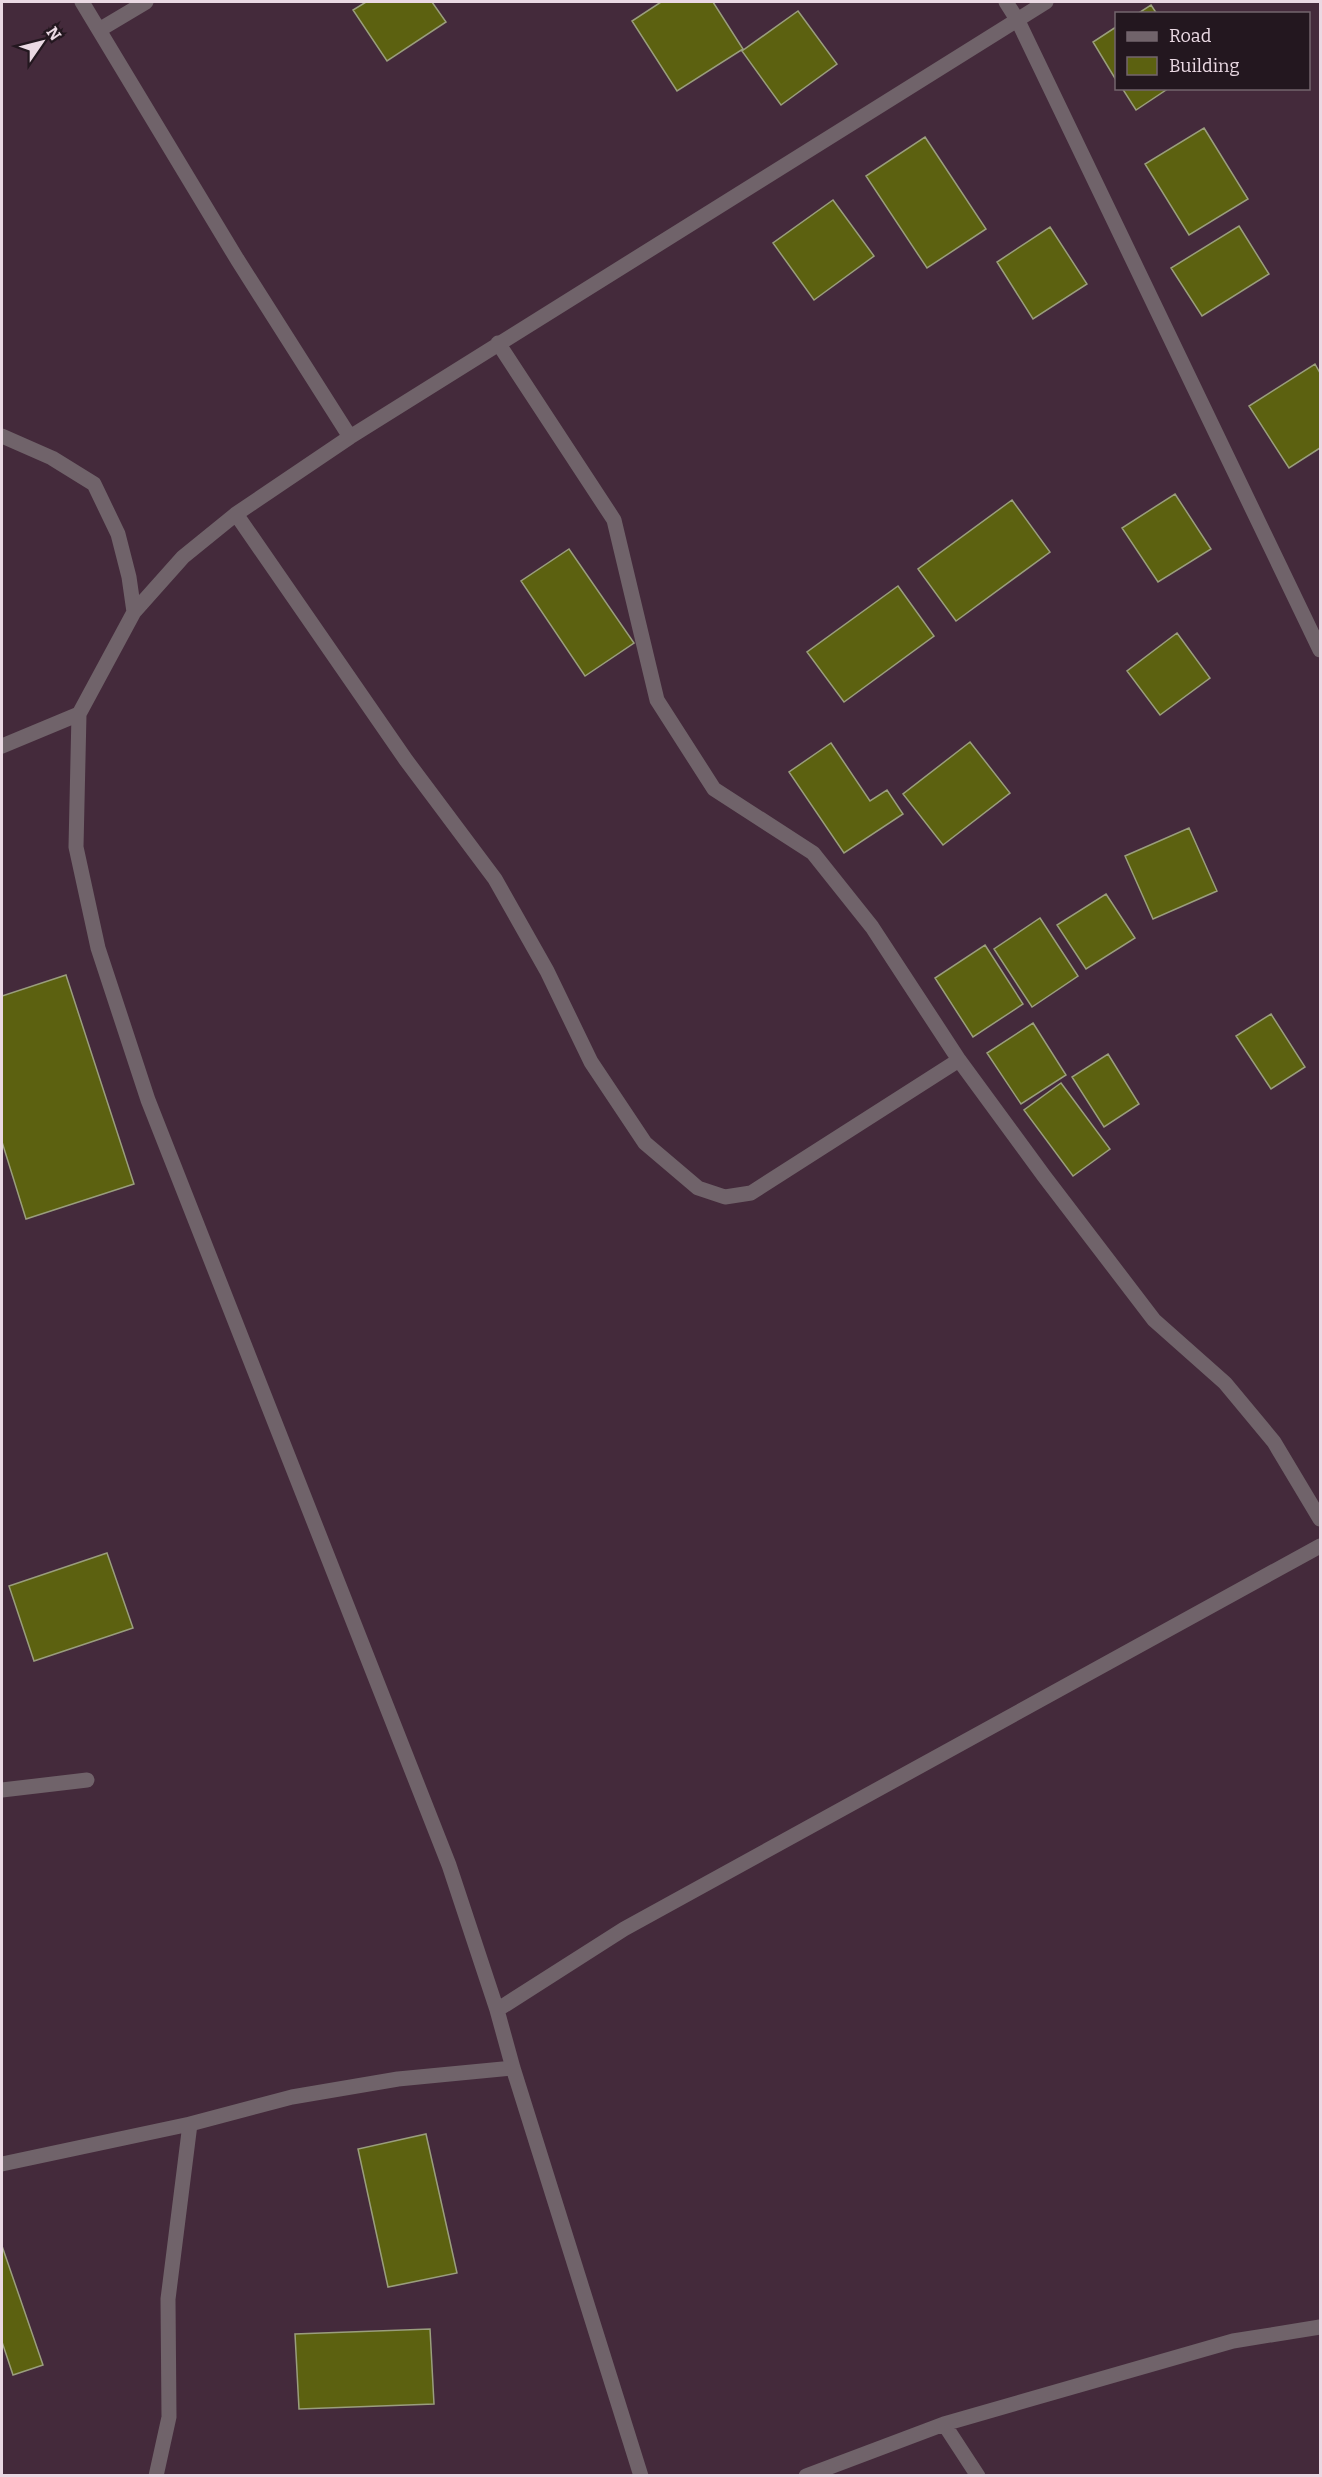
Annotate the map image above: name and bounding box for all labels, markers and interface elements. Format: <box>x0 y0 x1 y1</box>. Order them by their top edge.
north arrow <box>12 12 72 72</box>
legend <box>1115 12 1310 90</box>
text: N <box>43 23 65 44</box>
text: Road <box>1169 25 1212 47</box>
text: Building <box>1169 55 1240 77</box>

